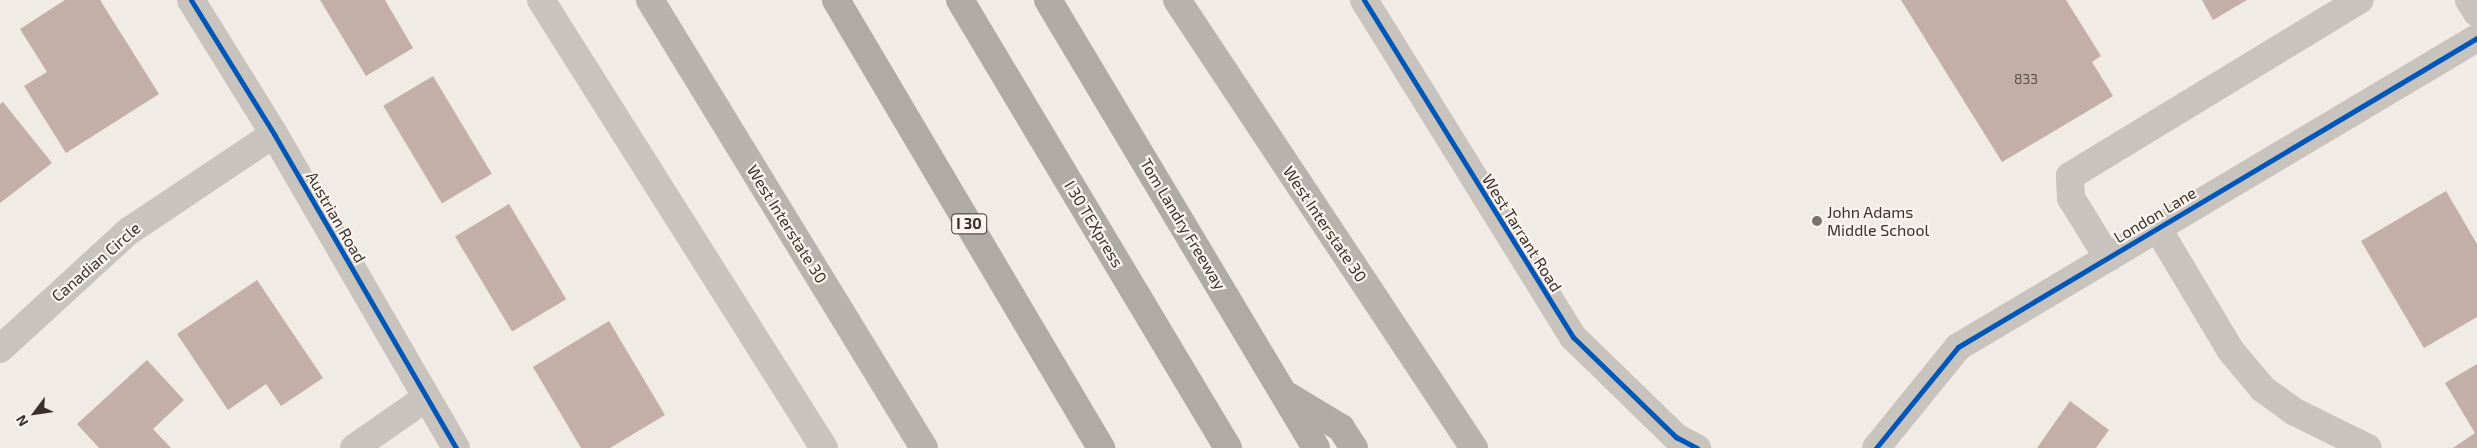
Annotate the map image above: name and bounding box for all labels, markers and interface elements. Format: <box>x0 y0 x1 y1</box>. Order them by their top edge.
house number: 833 <box>2014 71 2038 87</box>
street label: Tom Landry Freeway <box>1136 155 1230 293</box>
street label: West Interstate 30 <box>743 161 831 287</box>
street label: West Interstate 30 <box>1279 162 1371 286</box>
street label: Austrian Road <box>302 168 370 266</box>
street label: West Tarrant Road <box>1478 171 1566 295</box>
street label: I 30 TEXpress <box>1060 177 1128 271</box>
street label: London Lane <box>2110 183 2200 247</box>
place label: John Adams Middle School <box>1827 202 1929 240</box>
road number: I 30 <box>950 212 988 236</box>
marker: John Adams Middle School <box>1811 215 1823 227</box>
street label: Canadian Circle <box>48 218 144 306</box>
north arrow <box>10 388 60 438</box>
text: N <box>12 412 32 430</box>

